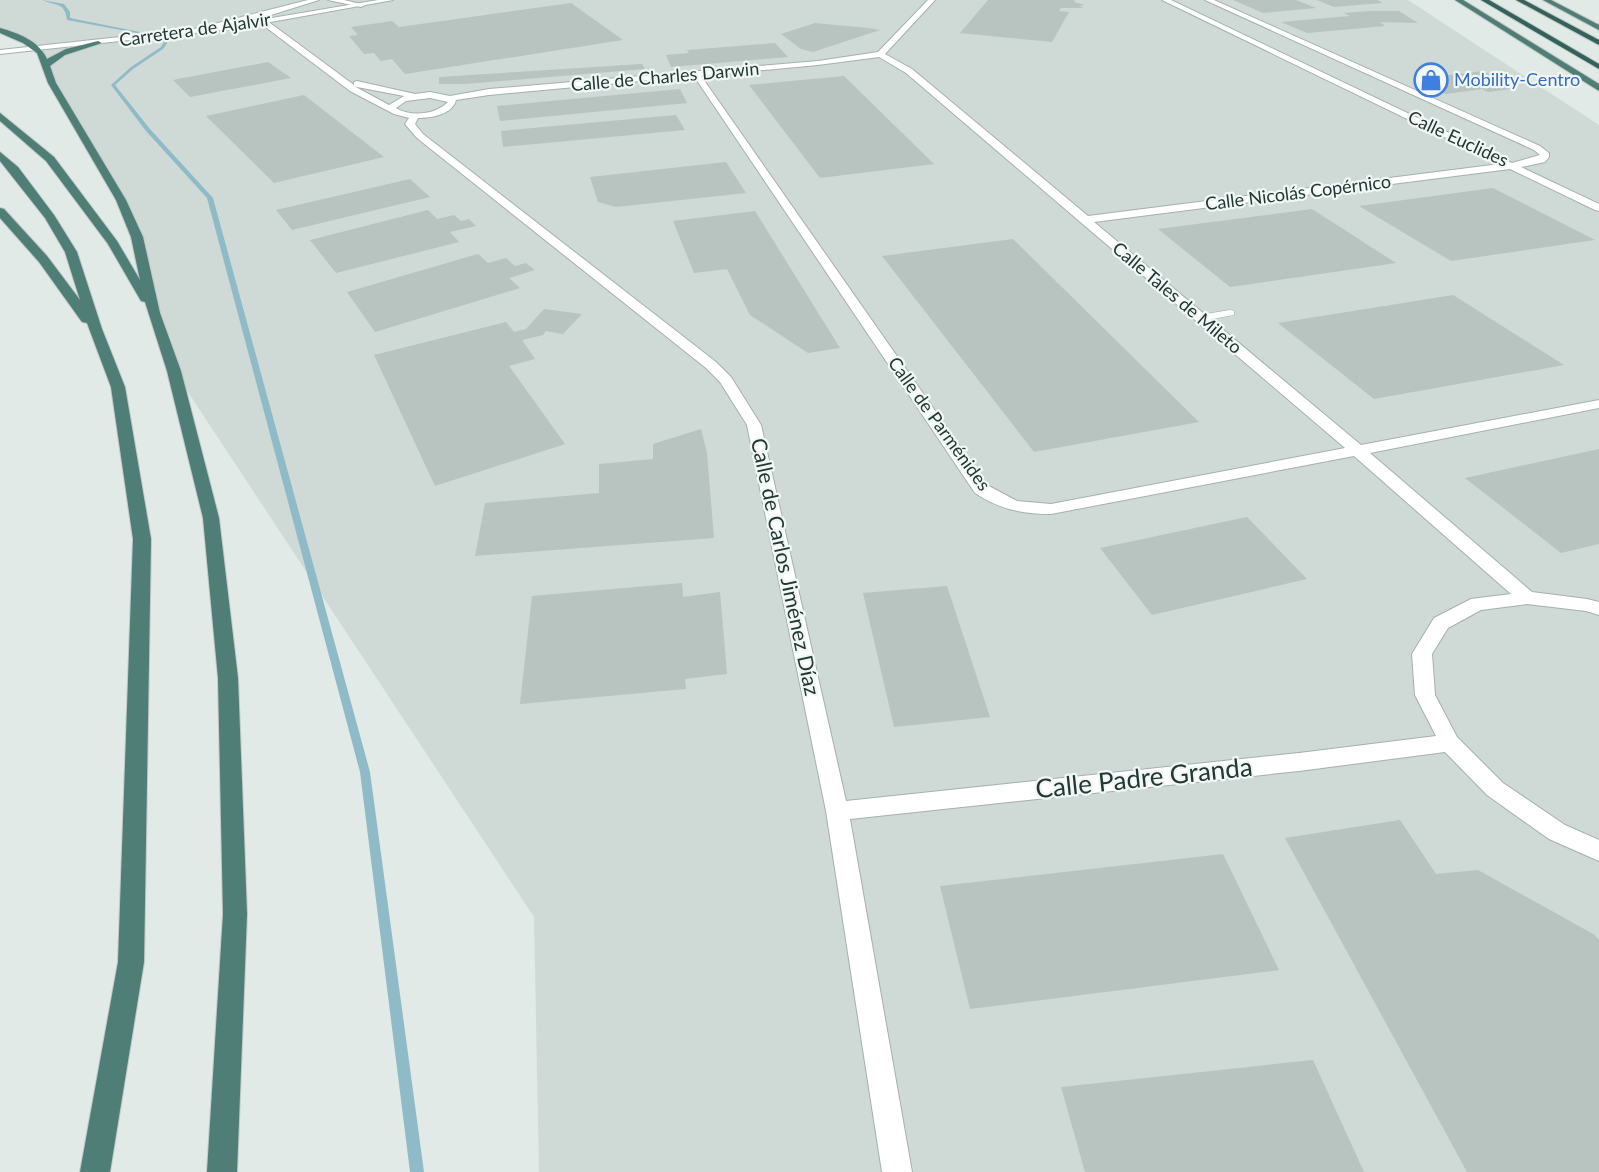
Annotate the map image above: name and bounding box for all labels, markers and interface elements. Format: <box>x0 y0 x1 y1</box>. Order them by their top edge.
street label: Carretera de Ajalvir <box>118 7 272 51</box>
street label: Calle de Charles Darwin <box>570 57 760 95</box>
shop icon: Mobility-Centro <box>1413 62 1449 98</box>
place label: Mobility-Centro <box>1454 68 1580 90</box>
street label: Calle Euclides <box>1405 105 1512 171</box>
street label: Calle Nicolás Copérnico <box>1204 170 1392 214</box>
street label: Calle Tales de Mileto <box>1108 237 1247 358</box>
street label: Calle de Parménides <box>884 352 996 495</box>
street label: Calle de Carlos Jiménez Díaz <box>747 436 826 698</box>
street label: Calle Padre Granda <box>1034 750 1254 804</box>

